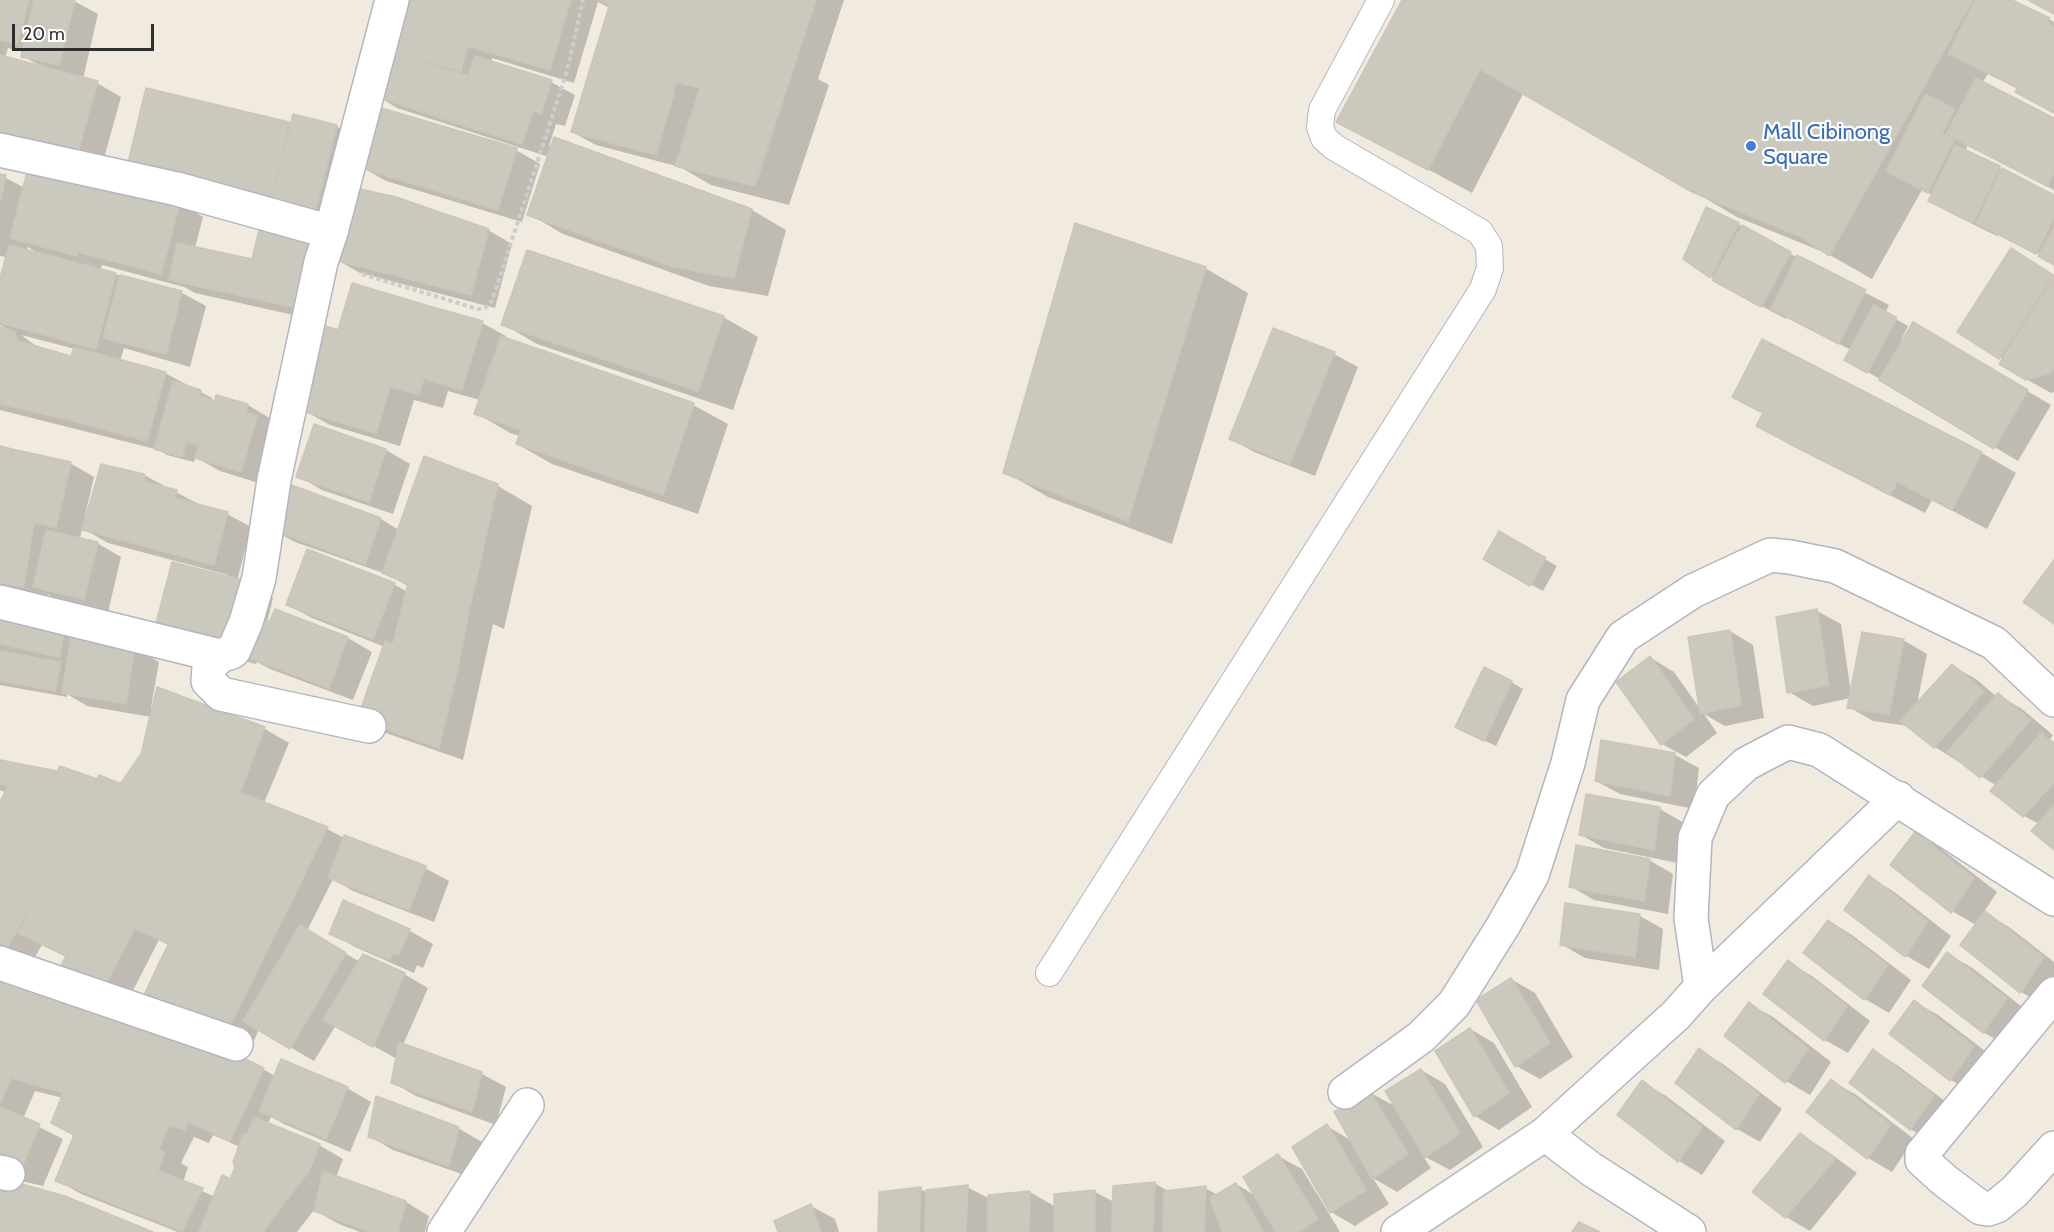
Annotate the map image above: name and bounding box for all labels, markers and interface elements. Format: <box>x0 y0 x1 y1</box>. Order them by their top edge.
scale bar <box>15 12 158 50</box>
text: 20 m <box>23 23 65 45</box>
place label: Mall Cibinong Square <box>1763 120 1890 172</box>
marker: Mall Cibinong Square <box>1744 139 1758 153</box>

